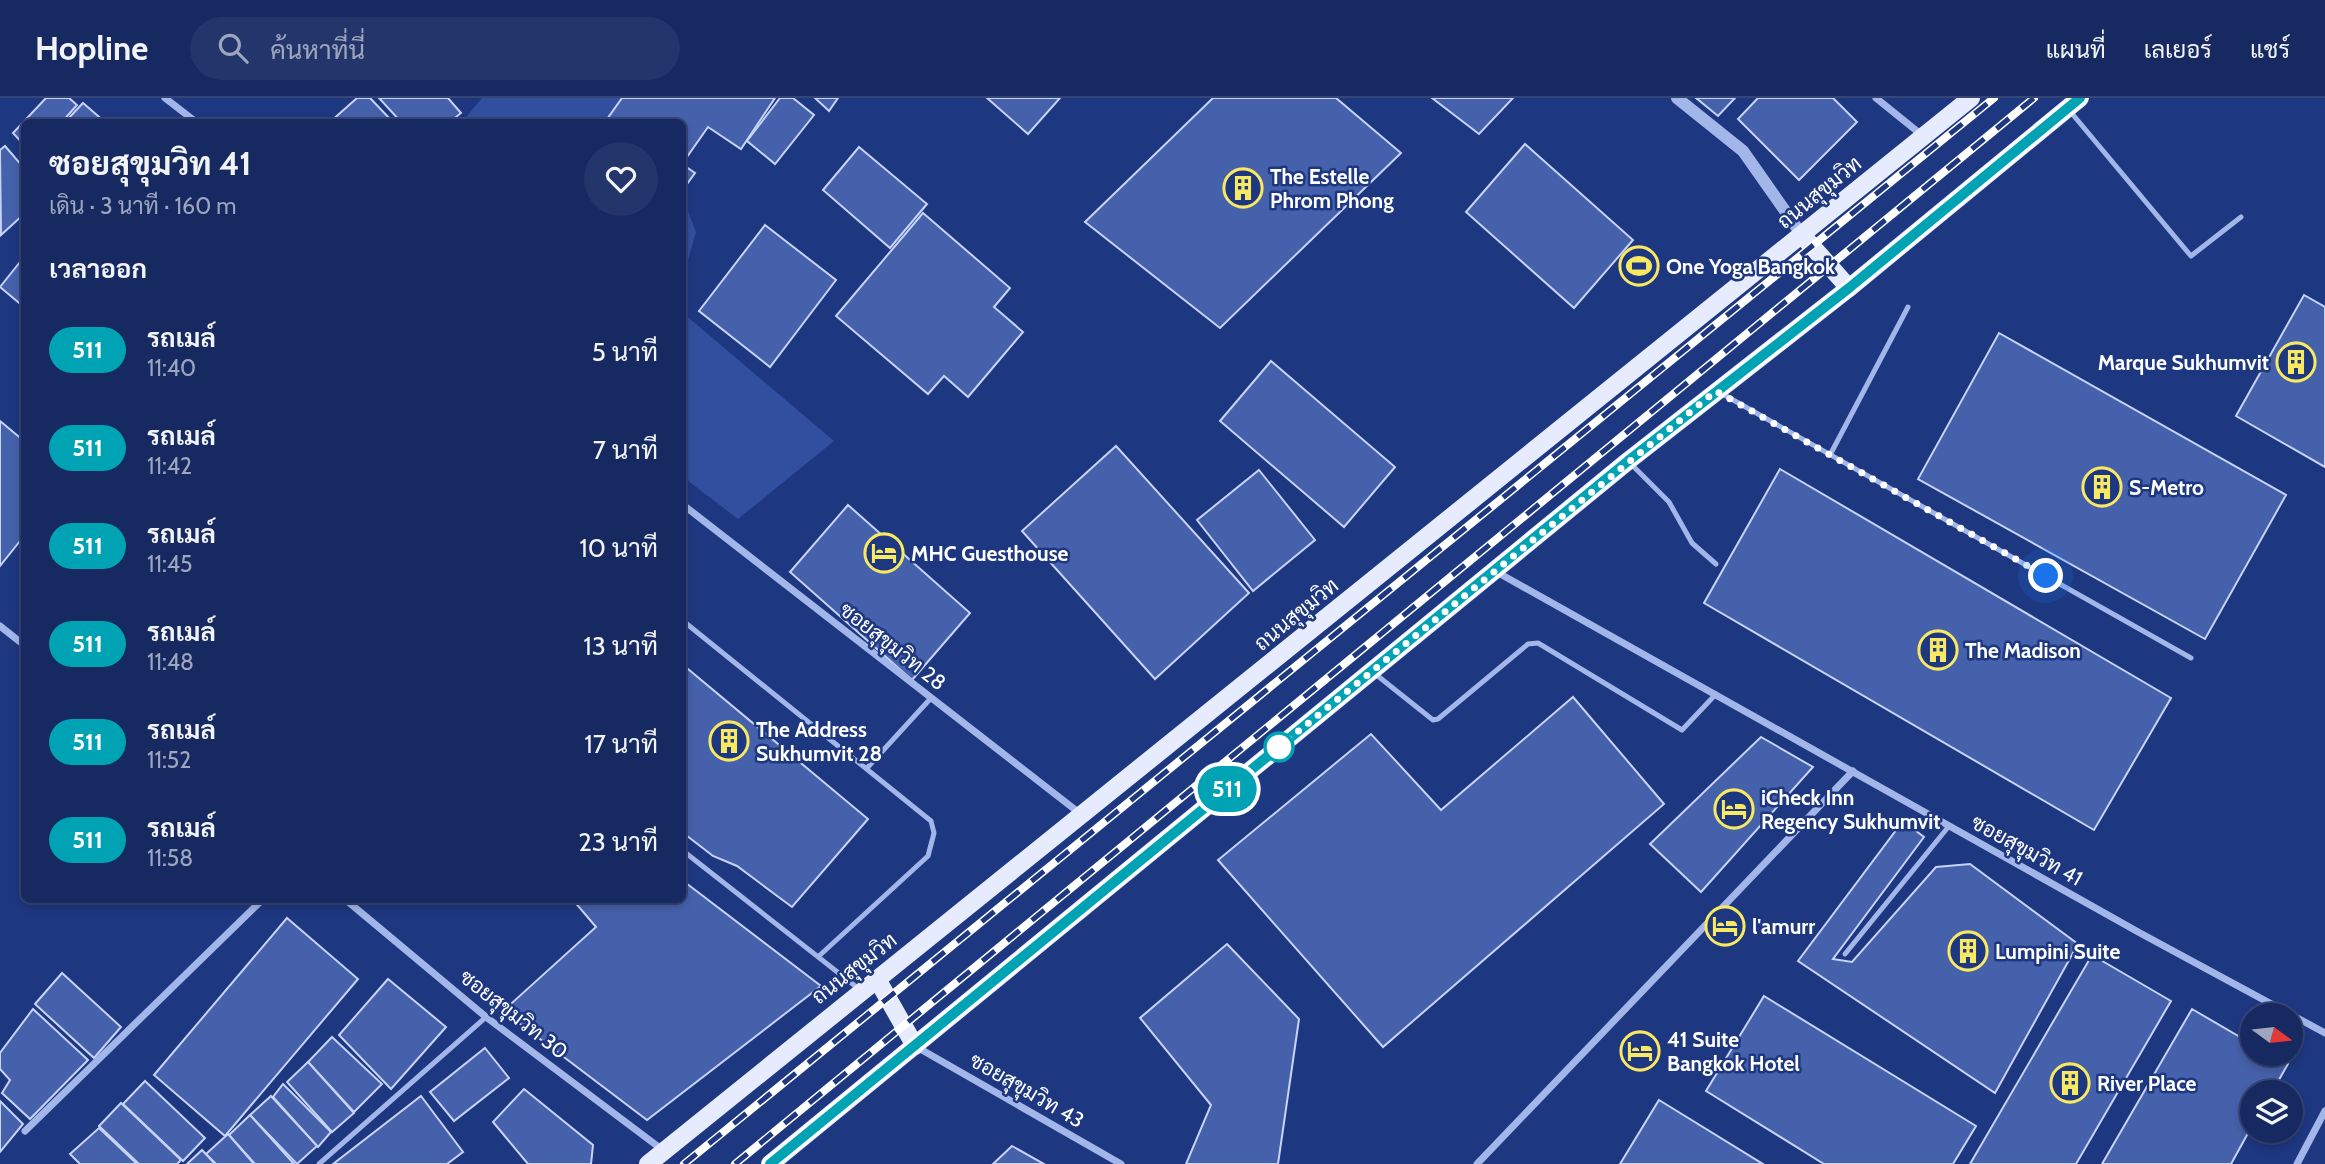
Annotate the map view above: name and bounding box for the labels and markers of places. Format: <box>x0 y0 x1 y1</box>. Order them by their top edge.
place label: The Estelle Phrom Phong <box>1270 164 1394 213</box>
building icon: The Estelle Phrom Phong <box>1222 167 1264 209</box>
sports icon: One Yoga Bangkok <box>1618 245 1660 287</box>
place label: One Yoga Bangkok <box>1666 254 1836 279</box>
building icon: Marque Sukhumvit <box>2275 341 2317 383</box>
place label: Marque Sukhumvit <box>2098 350 2269 375</box>
building icon: S-Metro <box>2081 466 2123 508</box>
place label: S-Metro <box>2129 475 2204 500</box>
hotel icon: MHC Guesthouse <box>863 532 905 574</box>
place label: MHC Guesthouse <box>911 541 1069 566</box>
building icon: The Madison <box>1917 629 1959 671</box>
place label: The Madison <box>1965 638 2081 663</box>
place label: The Address Sukhumvit 28 <box>756 717 882 766</box>
building icon: The Address Sukhumvit 28 <box>708 720 750 762</box>
unlabelled marker <box>1264 732 1294 762</box>
place label: iCheck Inn Regency Sukhumvit <box>1761 785 1941 834</box>
hotel icon: iCheck Inn Regency Sukhumvit <box>1713 788 1755 830</box>
hotel icon: l'amurr <box>1704 905 1746 947</box>
place label: l'amurr <box>1752 914 1815 939</box>
building icon: Lumpini Suite <box>1947 930 1989 972</box>
place label: Lumpini Suite <box>1995 939 2121 964</box>
place label: 41 Suite Bangkok Hotel <box>1667 1027 1800 1076</box>
hotel icon: 41 Suite Bangkok Hotel <box>1619 1030 1661 1072</box>
building icon: River Place <box>2049 1062 2091 1104</box>
place label: River Place <box>2097 1071 2197 1096</box>

